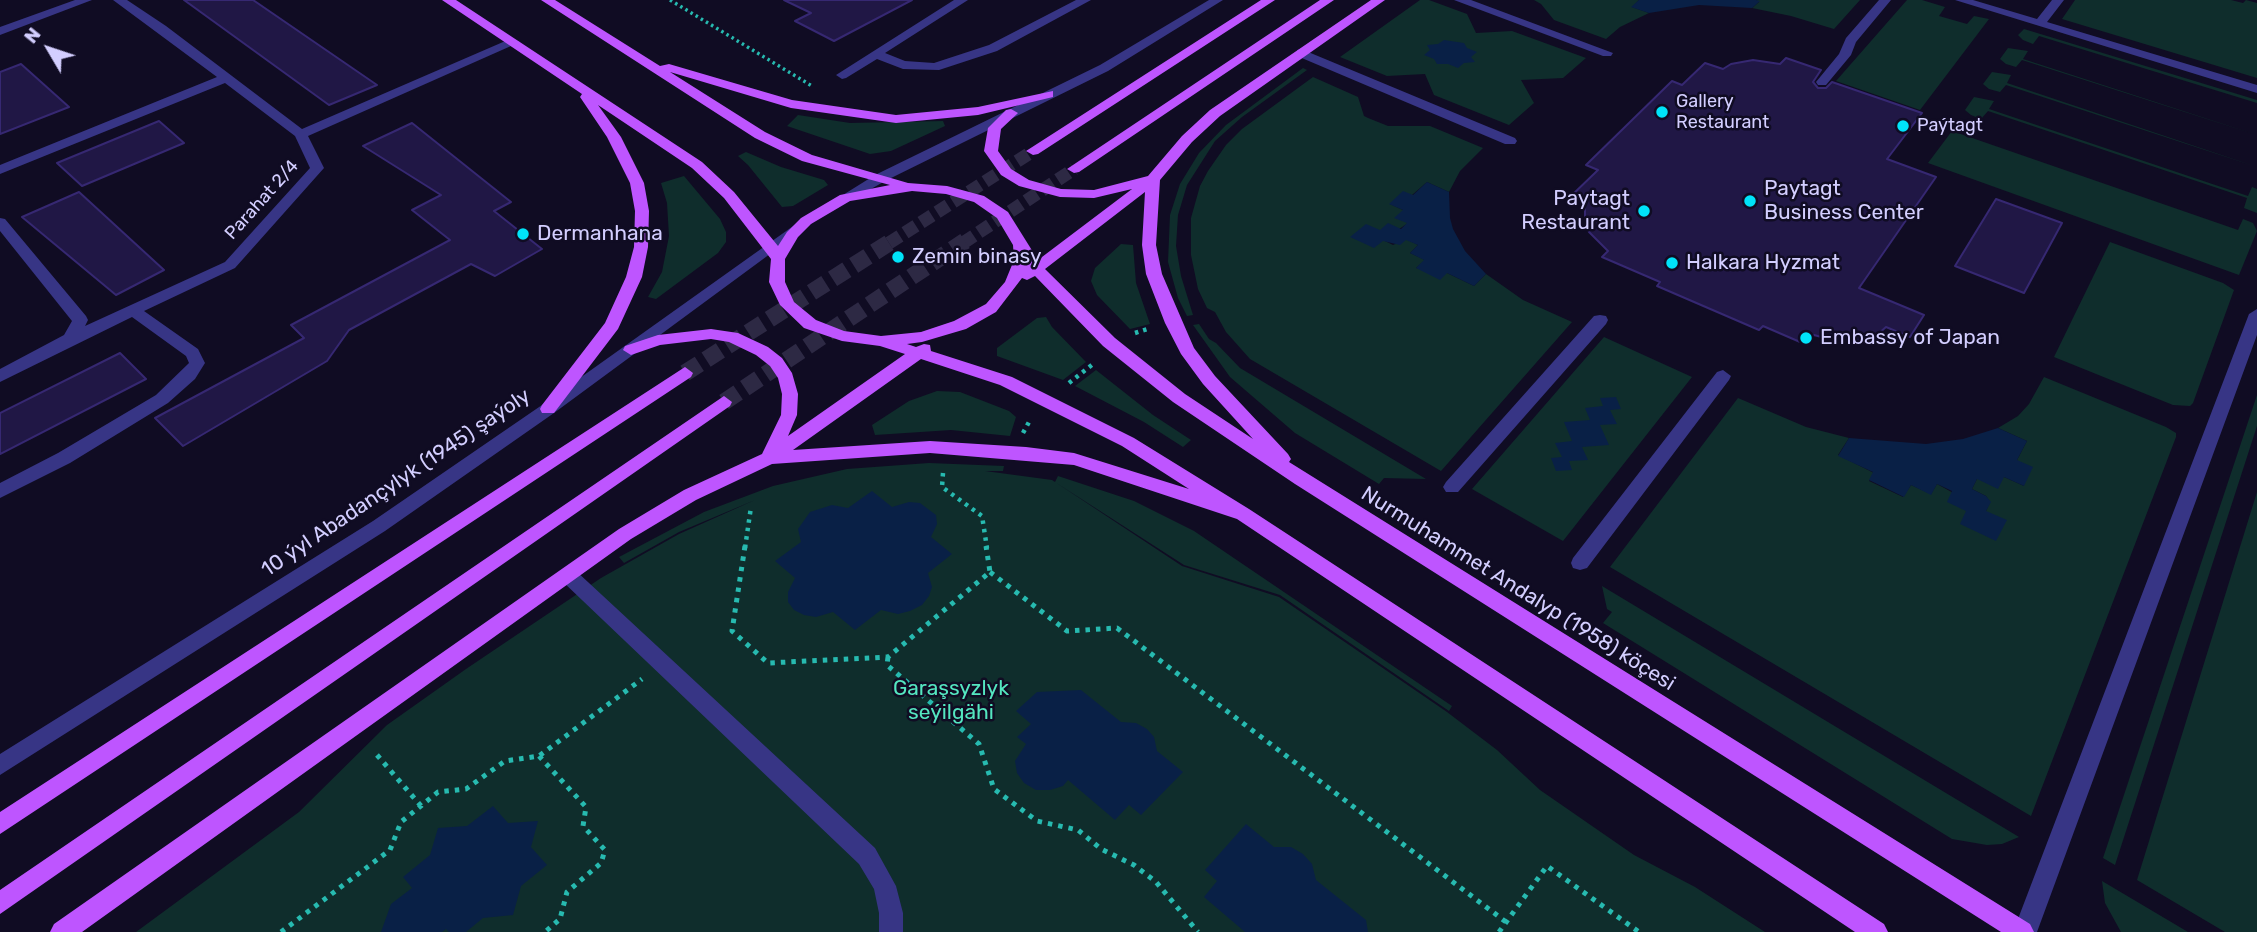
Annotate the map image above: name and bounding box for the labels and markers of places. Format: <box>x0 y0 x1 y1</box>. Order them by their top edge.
place label: Gallery Restaurant <box>1676 91 1769 134</box>
marker: Gallery Restaurant <box>1654 104 1670 120</box>
place label: Paýtagt <box>1917 115 1983 137</box>
marker: Paýtagt <box>1895 118 1911 134</box>
place label: Paytagt Business Center <box>1764 176 1924 226</box>
place label: Paytagt Restaurant <box>1521 186 1630 236</box>
marker: Paytagt Business Center <box>1742 193 1758 209</box>
marker: Paytagt Restaurant <box>1636 203 1652 219</box>
place label: Dermanhana <box>537 221 663 247</box>
marker: Dermanhana <box>515 226 531 242</box>
place label: Zemin binasy <box>912 244 1041 270</box>
marker: Zemin binasy <box>890 249 906 265</box>
place label: Halkara Hyzmat <box>1686 250 1840 276</box>
marker: Halkara Hyzmat <box>1664 255 1680 271</box>
place label: Embassy of Japan <box>1820 325 2000 351</box>
marker: Embassy of Japan <box>1798 330 1814 346</box>

